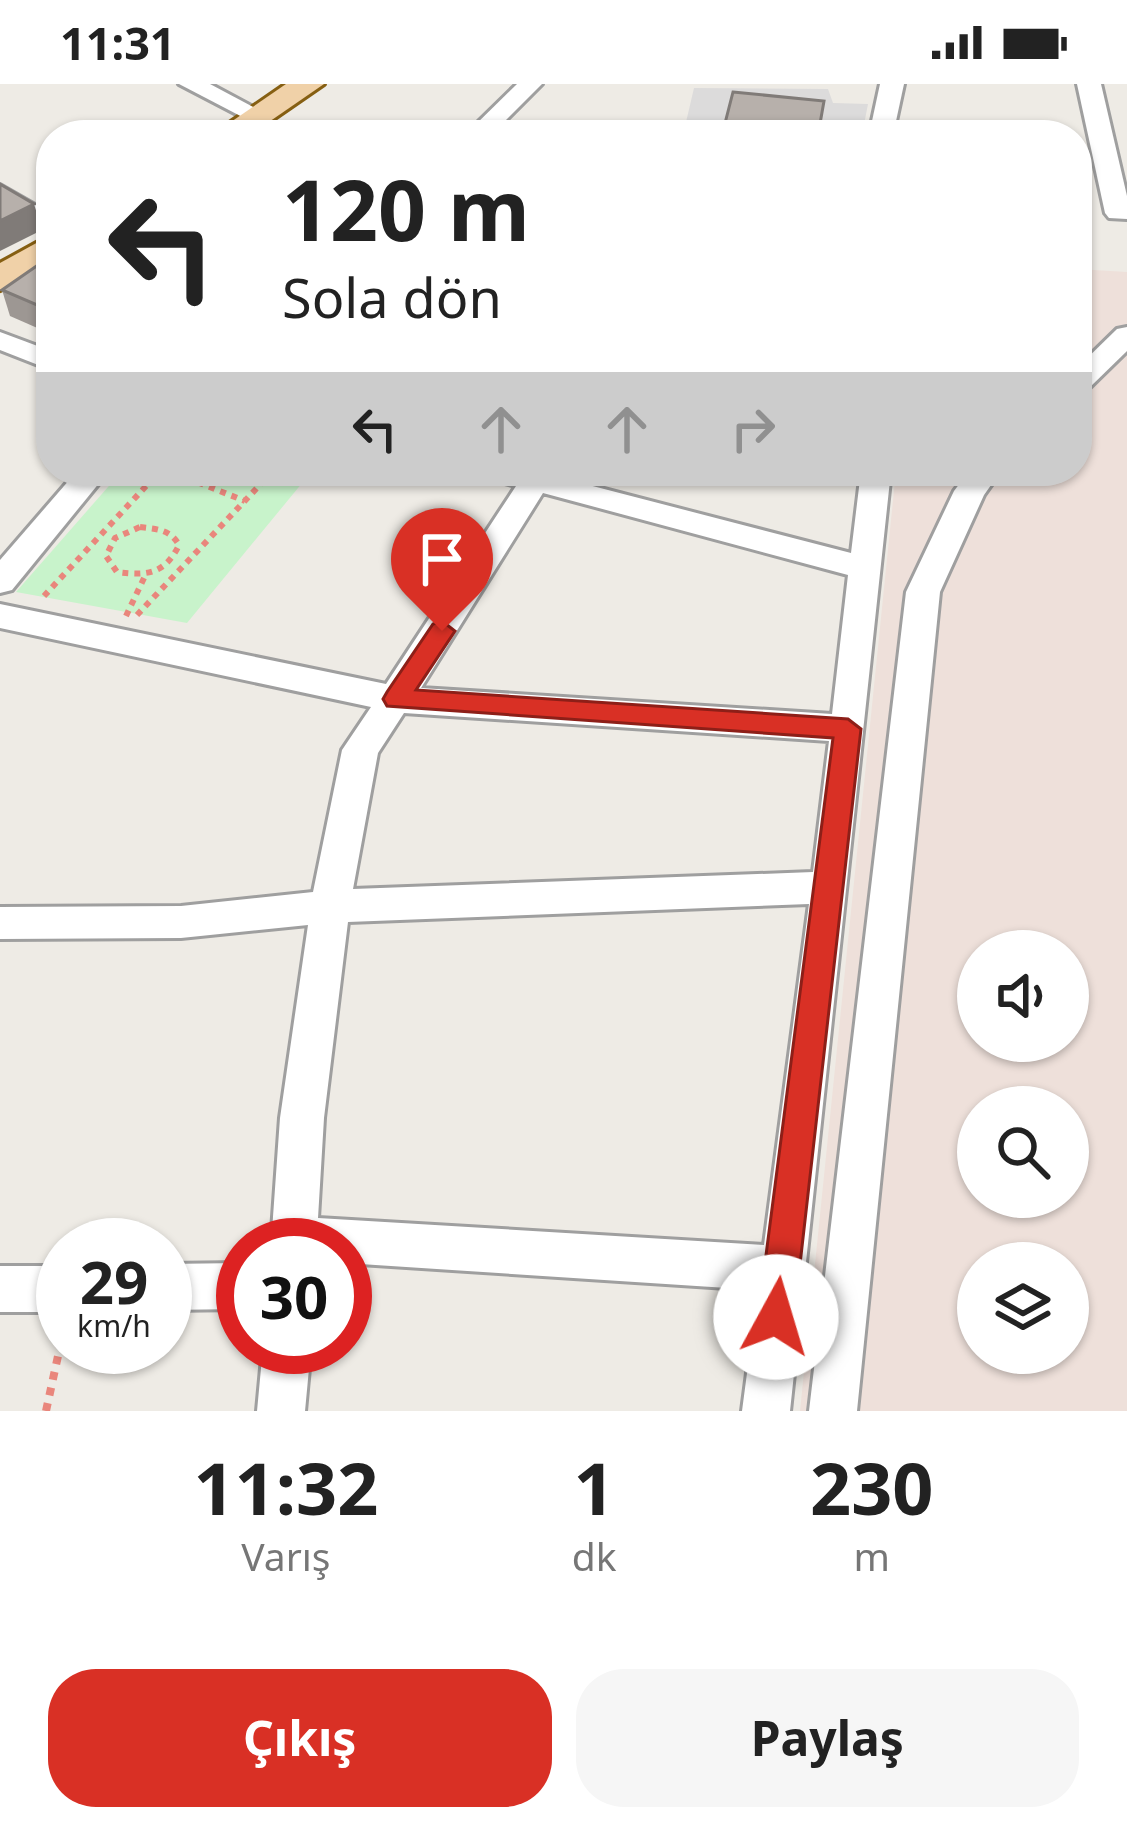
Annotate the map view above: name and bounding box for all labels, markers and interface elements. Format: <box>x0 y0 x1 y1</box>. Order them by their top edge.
text: 11:31 <box>60 12 176 73</box>
text: 120 m <box>282 151 530 266</box>
icon: left <box>84 168 240 324</box>
text: Sola dön <box>282 260 502 334</box>
icon: left <box>342 396 408 462</box>
icon: ahead <box>468 396 534 462</box>
icon: ahead <box>594 396 660 462</box>
icon: right <box>720 396 786 462</box>
pin <box>391 508 493 631</box>
icon: arrive <box>409 526 475 592</box>
map controls <box>957 930 1089 1374</box>
button: sound <box>957 930 1089 1062</box>
button: search <box>957 1086 1089 1218</box>
speed limit sign: 30 <box>216 1218 372 1374</box>
text: 29 <box>80 1240 148 1322</box>
button: layers <box>957 1242 1089 1374</box>
position arrow <box>713 1254 839 1380</box>
text: km/h <box>77 1305 151 1346</box>
text: 11:32 <box>193 1438 378 1536</box>
text: 1 <box>574 1438 615 1536</box>
text: 230 <box>810 1438 934 1536</box>
text: Varış <box>241 1529 331 1582</box>
text: dk <box>572 1529 617 1582</box>
text: m <box>854 1529 890 1582</box>
button: Çıkış <box>48 1669 552 1807</box>
button: Paylaş <box>576 1669 1079 1807</box>

